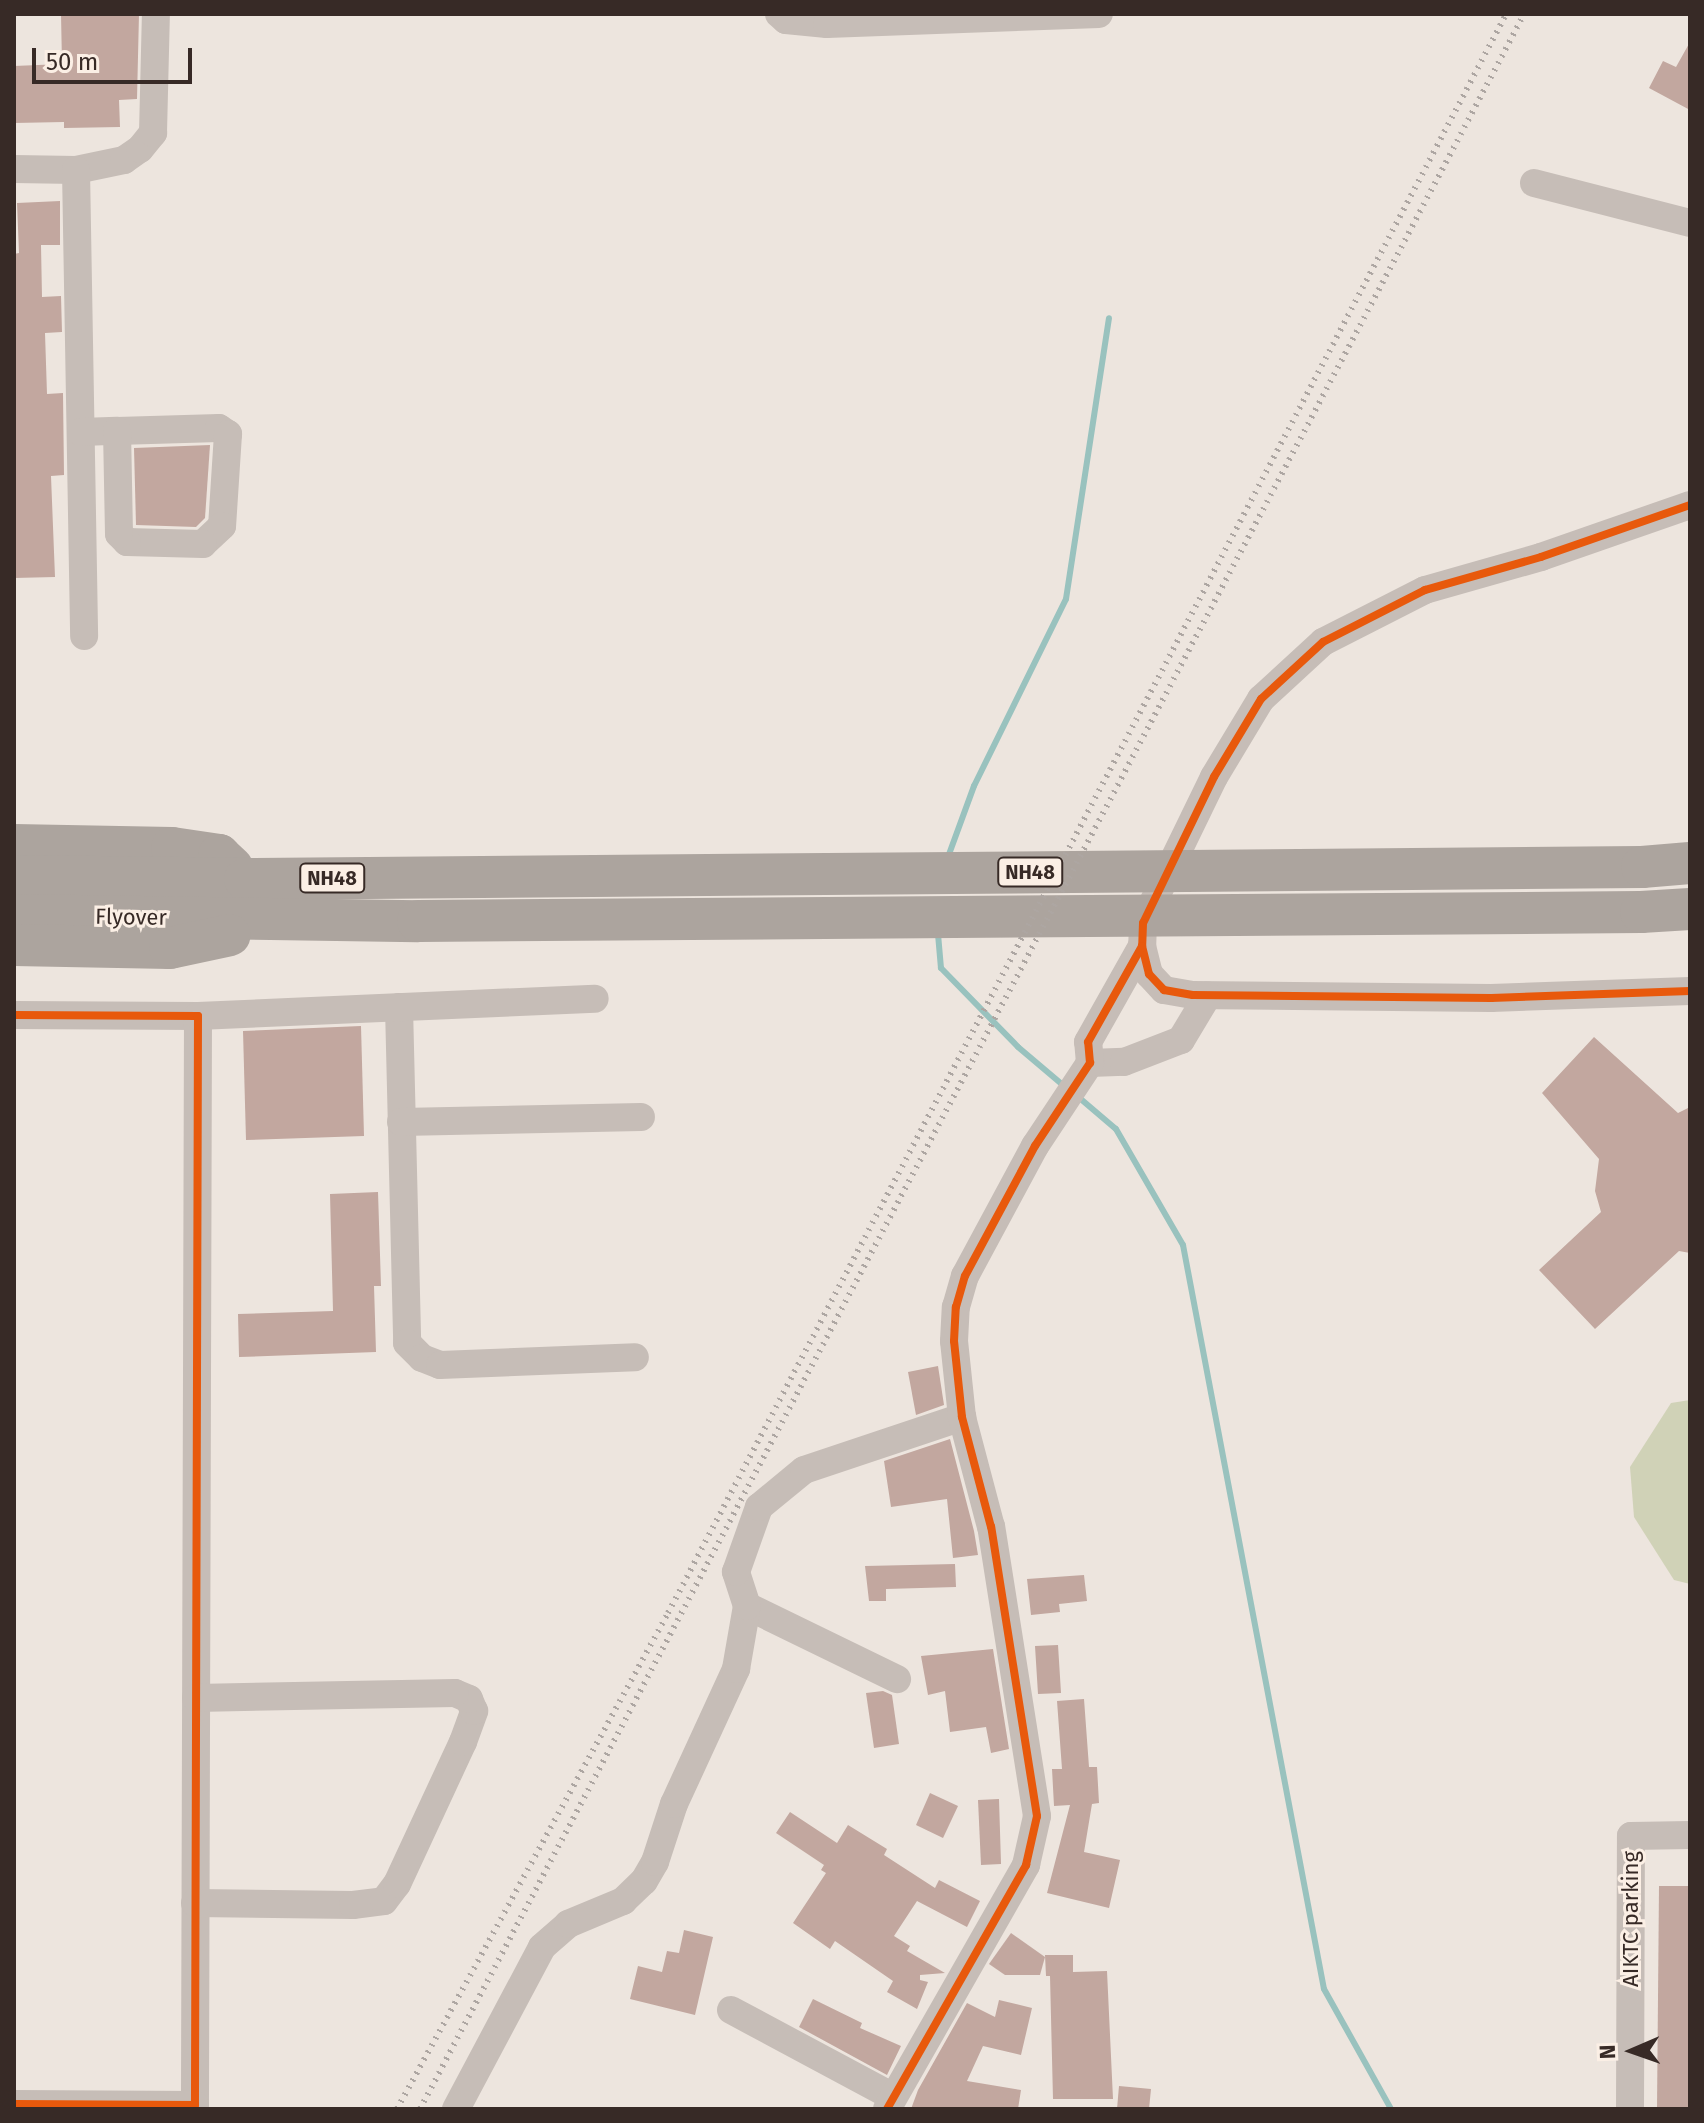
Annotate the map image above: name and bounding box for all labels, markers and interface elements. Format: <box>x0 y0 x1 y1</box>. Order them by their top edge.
scale bar <box>36 32 196 82</box>
text: 50 m <box>46 48 98 76</box>
road number: NH48 <box>996 856 1064 888</box>
road number: NH48 <box>298 862 366 894</box>
street label: Flyover <box>95 903 167 931</box>
street label: AIKTC parking <box>1618 1851 1644 1987</box>
north arrow <box>1592 2011 1672 2091</box>
text: N <box>1594 2044 1621 2060</box>

